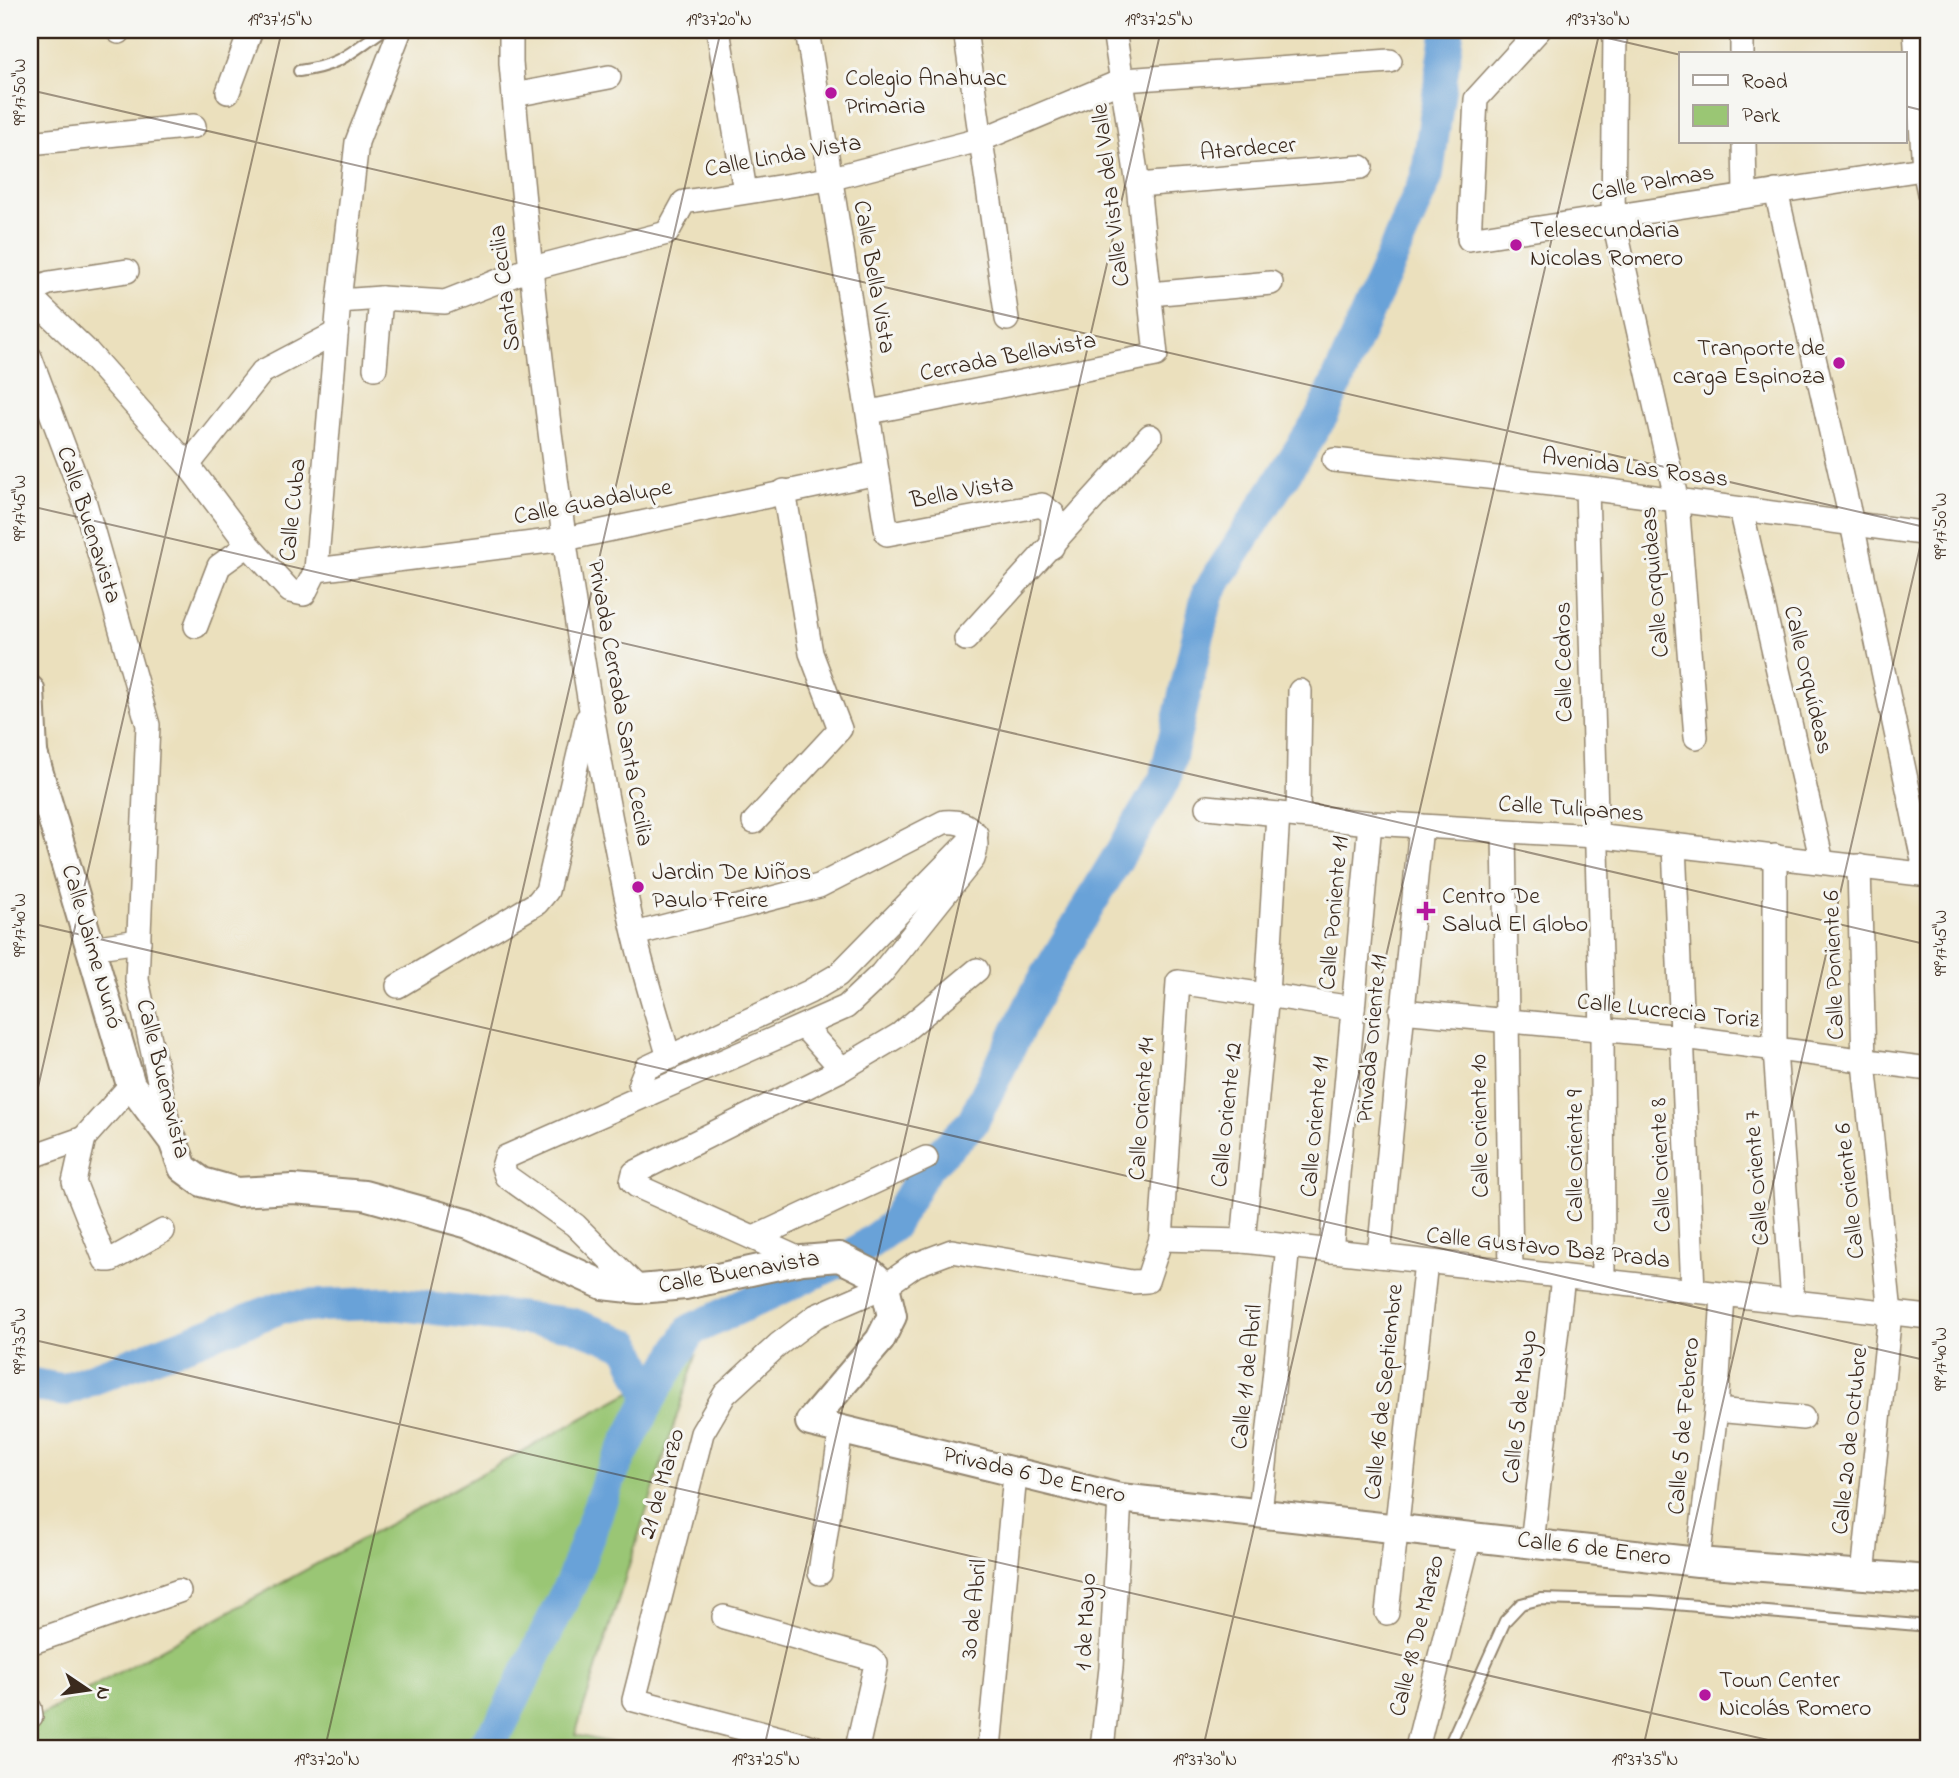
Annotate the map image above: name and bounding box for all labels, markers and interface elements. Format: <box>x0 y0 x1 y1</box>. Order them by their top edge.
text: 19°37'15"N <box>247 8 313 34</box>
text: 19°37'20"N <box>686 8 752 34</box>
text: 19°37'25"N <box>1125 8 1193 34</box>
text: 19°37'30"N <box>1566 8 1630 34</box>
legend <box>1679 52 1906 144</box>
text: 99°17'50"W <box>8 58 34 125</box>
place label: Colegio Anahuac Primaria <box>845 62 1007 125</box>
text: Road <box>1742 68 1788 98</box>
marker: Colegio Anahuac Primaria <box>823 85 839 101</box>
street label: Calle Vista del Valle <box>1083 101 1141 289</box>
text: Park <box>1742 102 1781 132</box>
street label: Calle Linda Vista <box>702 126 864 188</box>
street label: Atardecer <box>1198 128 1298 172</box>
street label: Calle Palmas <box>1589 156 1717 212</box>
street label: Calle Bella Vista <box>842 198 904 356</box>
place label: Telesecundaria Nicolas Romero <box>1530 214 1683 277</box>
street label: Santa Cecilia <box>481 223 531 353</box>
marker: Telesecundaria Nicolas Romero <box>1508 237 1524 253</box>
street label: Cerrada Bellavista <box>917 324 1099 392</box>
place label: Tranporte de carga Espinoza <box>1673 332 1825 395</box>
marker: Tranporte de carga Espinoza <box>1831 355 1847 371</box>
street label: Avenida Las Rosas <box>1540 440 1730 498</box>
street label: Calle Buenavista <box>46 442 130 608</box>
street label: Calle Cuba <box>271 457 317 563</box>
street label: Bella Vista <box>907 467 1016 519</box>
street label: Calle Guadalupe <box>511 470 675 535</box>
text: 99°17'45"W <box>8 475 34 541</box>
text: 99°17'50"W <box>1929 492 1955 559</box>
street label: Calle Orquideas <box>1632 505 1680 659</box>
street label: Privada Cerrada Santa Cecilia <box>577 557 661 849</box>
street label: Calle Cedros <box>1546 601 1584 723</box>
street label: Calle Orquídeas <box>1773 602 1841 758</box>
street label: Calle Tulipanes <box>1497 787 1645 833</box>
street label: Calle Poniente 11 <box>1311 834 1359 992</box>
place label: Jardin De Niños Paulo Freire <box>652 856 811 919</box>
street label: Calle Jaime Nunó <box>51 861 131 1033</box>
marker: Jardin De Niños Paulo Freire <box>630 879 646 895</box>
place label: Centro De Salud El Globo <box>1442 880 1588 943</box>
street label: Calle Poniente 6 <box>1815 889 1855 1041</box>
text: 99°17'40"W <box>8 893 34 957</box>
marker: Centro De Salud El Globo <box>1416 901 1436 921</box>
text: 99°17'45"W <box>1929 910 1955 976</box>
street label: Privada Oriente 11 <box>1348 953 1398 1125</box>
street label: Calle Lucrecia Toriz <box>1575 985 1762 1039</box>
street label: Calle Buenavista <box>125 996 199 1162</box>
street label: Calle Oriente 14 <box>1121 1036 1165 1182</box>
street label: Calle Oriente 12 <box>1203 1041 1253 1189</box>
street label: Calle Oriente 10 <box>1462 1054 1500 1198</box>
street label: Calle Oriente 11 <box>1292 1055 1340 1199</box>
street label: Calle Oriente 9 <box>1559 1089 1594 1223</box>
street label: Calle Oriente 8 <box>1642 1097 1682 1233</box>
street label: Calle Oriente 7 <box>1736 1109 1780 1247</box>
street label: Calle Oriente 6 <box>1826 1121 1876 1261</box>
street label: Calle Gustavo Baz Prada <box>1424 1219 1672 1279</box>
street label: Calle Buenavista <box>656 1242 822 1304</box>
street label: Calle 16 de Septiembre <box>1356 1282 1414 1502</box>
street label: Calle 11 de Abril <box>1223 1303 1273 1451</box>
text: 99°17'35"W <box>8 1308 34 1374</box>
text: 99°17'40"W <box>1929 1327 1955 1391</box>
street label: Calle 5 de Mayo <box>1494 1328 1549 1486</box>
street label: Calle 5 de Febrero <box>1660 1336 1710 1516</box>
street label: Calle 20 de Octubre <box>1824 1345 1878 1537</box>
street label: 21 de Marzo <box>631 1425 695 1543</box>
street label: Privada 6 De Enero <box>939 1438 1129 1514</box>
street label: Calle 6 de Enero <box>1515 1523 1673 1577</box>
street label: Calle 18 De Marzo <box>1381 1551 1455 1721</box>
street label: 30 de Abril <box>952 1558 998 1660</box>
street label: 1 de Mayo <box>1067 1572 1108 1672</box>
north arrow <box>52 1656 122 1726</box>
place label: Town Center Nicolás Romero <box>1719 1664 1871 1727</box>
text: N <box>87 1684 117 1703</box>
marker: Town Center Nicolás Romero <box>1697 1687 1713 1703</box>
text: 19°37'20"N <box>294 1748 360 1774</box>
text: 19°37'25"N <box>732 1748 800 1774</box>
text: 19°37'30"N <box>1173 1748 1237 1774</box>
text: 19°37'35"N <box>1612 1748 1678 1774</box>

